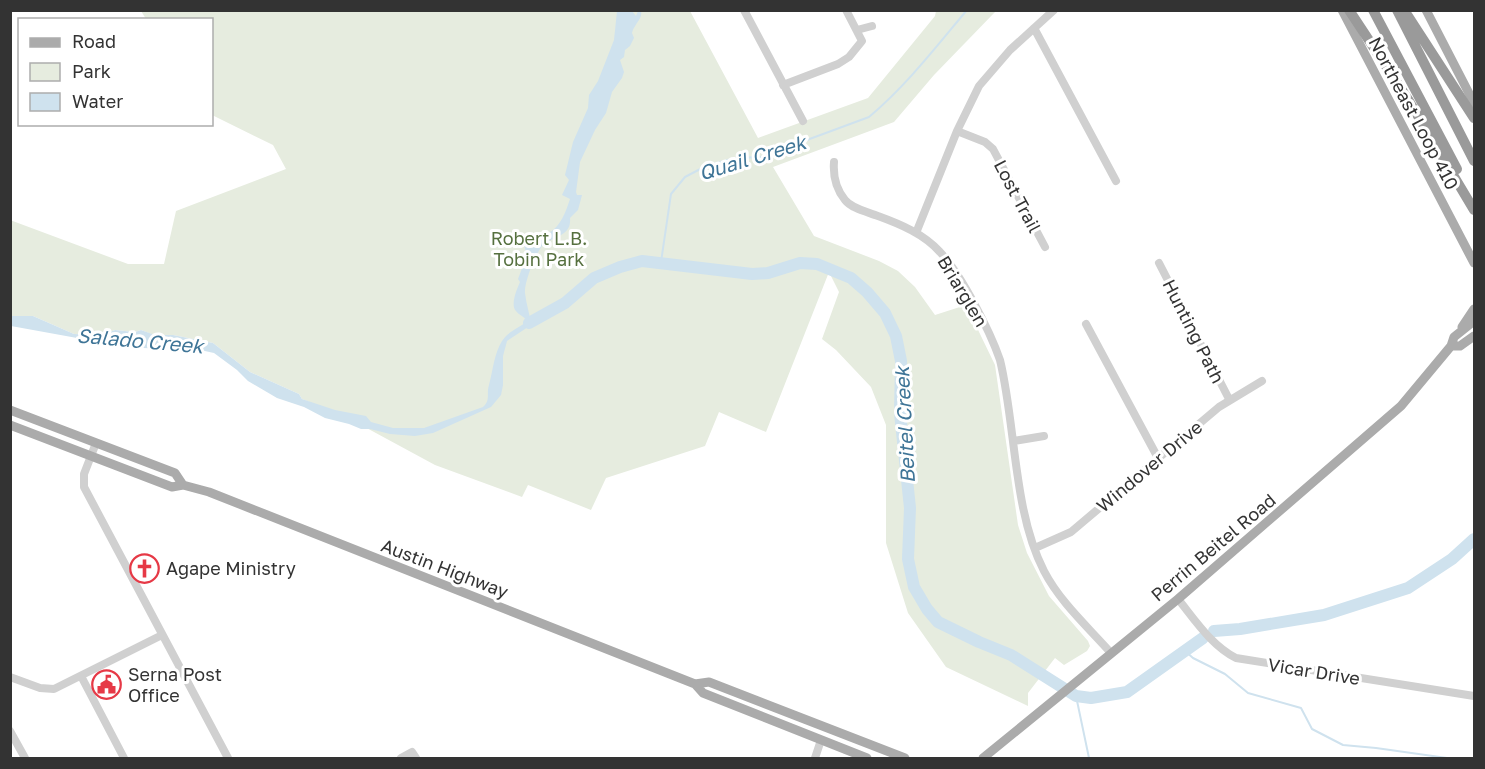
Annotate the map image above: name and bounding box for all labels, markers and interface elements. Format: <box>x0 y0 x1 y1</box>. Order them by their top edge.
legend <box>18 18 213 126</box>
text: Road <box>72 30 116 52</box>
street label: Northeast Loop 410 <box>1364 33 1464 193</box>
text: Park <box>72 60 111 82</box>
text: Water <box>72 90 123 112</box>
water label: Quail Creek <box>696 129 811 185</box>
street label: Lost Trail <box>990 156 1046 236</box>
park label: Robert L.B. Tobin Park <box>491 227 587 270</box>
street label: Briarglen <box>933 251 993 331</box>
street label: Hunting Path <box>1158 275 1230 387</box>
water label: Salado Creek <box>76 323 207 358</box>
water label: Beitel Creek <box>889 363 919 484</box>
street label: Windover Drive <box>1092 415 1206 517</box>
street label: Perrin Beitel Road <box>1146 488 1280 606</box>
street label: Austin Highway <box>378 534 512 602</box>
church icon: Agape Ministry <box>129 552 161 584</box>
place label: Agape Ministry <box>166 557 296 579</box>
street label: Vicar Drive <box>1266 653 1362 689</box>
place label: Serna Post Office <box>128 663 222 706</box>
public building icon: Serna Post Office <box>91 668 123 700</box>

